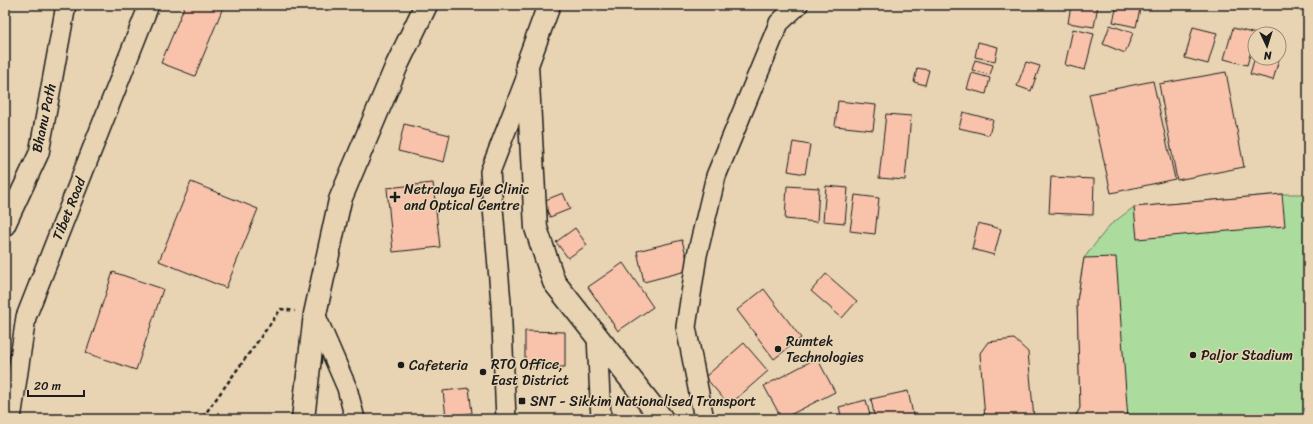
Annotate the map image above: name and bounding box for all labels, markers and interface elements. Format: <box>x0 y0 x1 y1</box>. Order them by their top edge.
north arrow <box>1247 26 1287 66</box>
text: N <box>1263 46 1273 65</box>
street label: Bhanu Path <box>24 81 64 155</box>
street label: Tibet Road <box>45 172 94 244</box>
place label: Netralaya Eye Clinic and Optical Centre <box>404 177 530 218</box>
marker: Netralaya Eye Clinic and Optical Centre <box>389 191 401 203</box>
place label: Rumtek Technologies <box>786 329 864 370</box>
place label: Paljor Stadium <box>1201 343 1293 368</box>
marker: Rumtek Technologies <box>773 344 783 354</box>
marker: Paljor Stadium <box>1188 350 1198 360</box>
place label: RTO Office, East District <box>491 352 569 393</box>
place label: Cafeteria <box>409 353 469 378</box>
marker: Cafeteria <box>396 360 406 370</box>
marker: RTO Office, East District <box>478 367 488 377</box>
scale bar <box>28 372 84 398</box>
text: 20 m <box>34 375 61 397</box>
place label: SNT - Sikkim Nationalised Transport <box>530 389 756 414</box>
marker: SNT - Sikkim Nationalised Transport <box>517 396 527 406</box>

